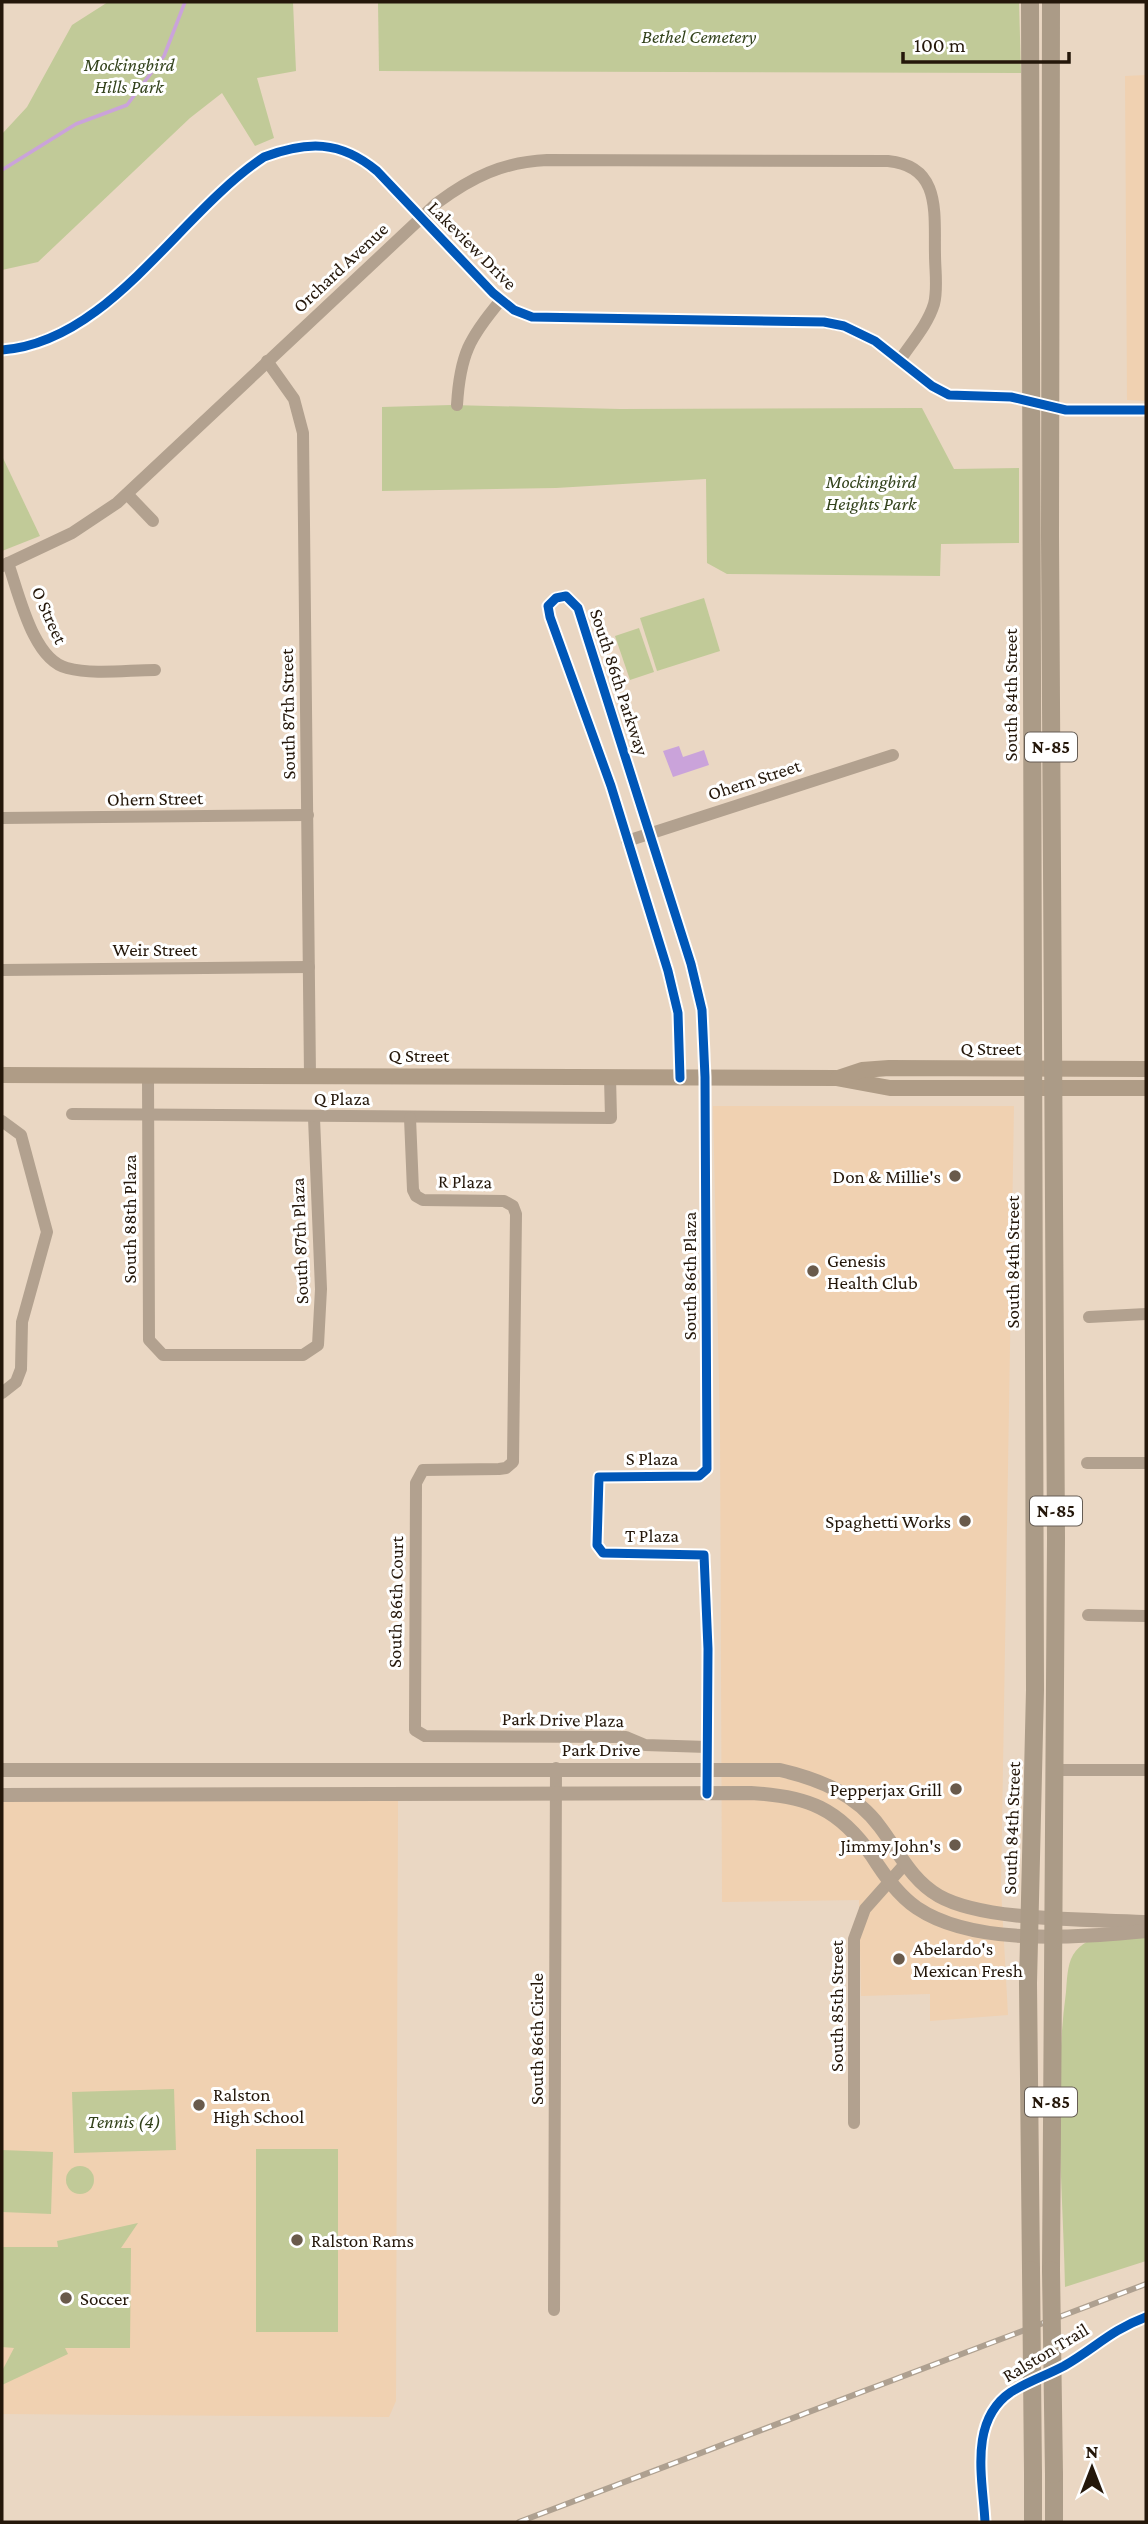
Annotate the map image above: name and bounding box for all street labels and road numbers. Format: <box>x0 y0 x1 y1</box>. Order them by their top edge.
street label: Lakeview Drive <box>424 197 521 294</box>
street label: Orchard Avenue <box>289 218 392 317</box>
street label: O Street <box>28 583 72 648</box>
street label: South 86th Parkway <box>586 606 653 758</box>
street label: South 84th Street <box>1000 628 1021 761</box>
street label: South 87th Street <box>276 648 299 780</box>
road number: N-85 <box>1025 732 1077 762</box>
street label: Ohern Street <box>705 754 804 804</box>
street label: Ohern Street <box>107 787 204 810</box>
street label: Weir Street <box>113 939 198 960</box>
street label: Q Street <box>961 1038 1022 1059</box>
street label: Q Street <box>389 1045 450 1066</box>
street label: Q Plaza <box>314 1088 370 1109</box>
street label: South 88th Plaza <box>119 1154 140 1284</box>
street label: R Plaza <box>438 1171 492 1192</box>
street label: South 87th Plaza <box>287 1177 312 1305</box>
street label: South 84th Street <box>1002 1195 1023 1328</box>
street label: South 86th Plaza <box>679 1212 700 1340</box>
street label: S Plaza <box>626 1448 679 1469</box>
road number: N-85 <box>1030 1496 1082 1526</box>
street label: T Plaza <box>625 1525 679 1546</box>
street label: South 86th Court <box>384 1535 407 1668</box>
street label: Park Drive Plaza <box>502 1708 625 1731</box>
street label: Park Drive <box>562 1739 640 1760</box>
street label: South 84th Street <box>999 1761 1024 1895</box>
street label: South 85th Street <box>826 1939 847 2072</box>
street label: South 86th Circle <box>526 1973 547 2105</box>
road number: N-85 <box>1025 2088 1077 2116</box>
street label: Ralston Trail <box>999 2319 1092 2386</box>

